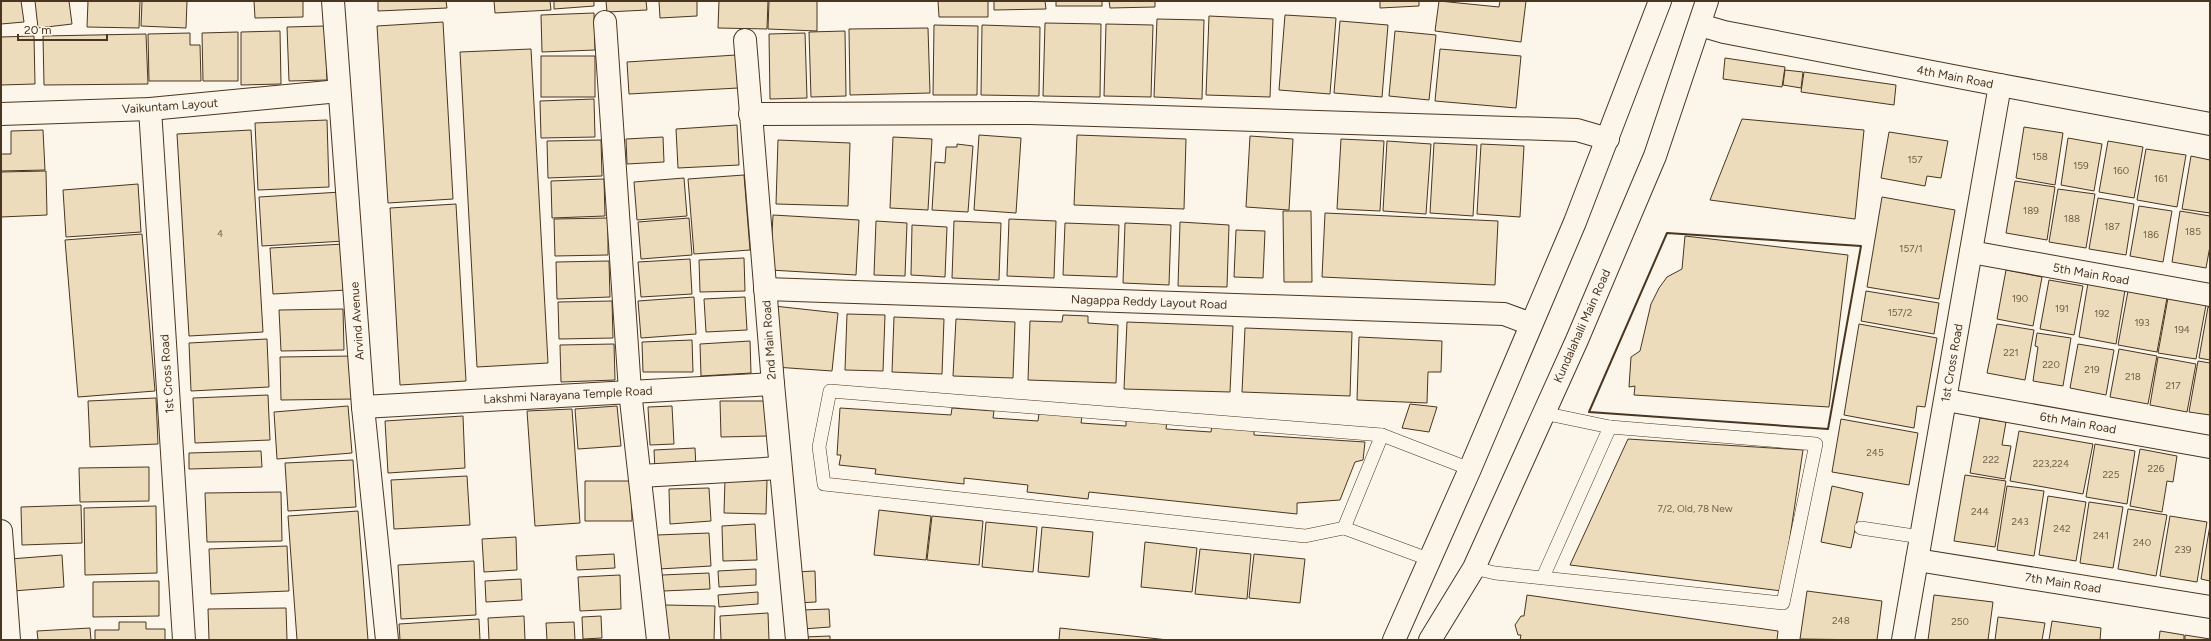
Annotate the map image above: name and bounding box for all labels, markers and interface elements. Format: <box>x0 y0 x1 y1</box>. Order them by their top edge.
scale bar <box>18 16 107 42</box>
text: 20 m <box>24 23 52 37</box>
street label: 4th Main Road <box>1915 63 1995 91</box>
street label: Vaikuntam Layout <box>121 96 219 116</box>
house number: 158 <box>2032 150 2048 163</box>
house number: 157 <box>1907 153 1923 166</box>
house number: 159 <box>2073 159 2089 172</box>
house number: 160 <box>2113 164 2129 177</box>
house number: 161 <box>2154 172 2168 185</box>
house number: 189 <box>2023 204 2039 217</box>
house number: 188 <box>2064 212 2080 225</box>
house number: 187 <box>2104 220 2120 233</box>
house number: 185 <box>2185 225 2201 238</box>
house number: 4 <box>217 227 223 240</box>
house number: 186 <box>2143 228 2159 241</box>
house number: 157/1 <box>1899 242 1923 255</box>
street label: 5th Main Road <box>2052 260 2130 288</box>
street label: Kundalahalli Main Road <box>1551 267 1613 385</box>
street label: Arvind Avenue <box>347 281 367 361</box>
street label: Nagappa Reddy Layout Road <box>1071 292 1227 312</box>
house number: 190 <box>2012 292 2028 305</box>
street label: 2nd Main Road <box>759 300 779 380</box>
house number: 191 <box>2055 302 2069 315</box>
house number: 157/2 <box>1888 306 1912 319</box>
house number: 192 <box>2094 307 2110 320</box>
house number: 193 <box>2134 316 2150 329</box>
street label: 1st Cross Road <box>1938 323 1966 403</box>
house number: 194 <box>2174 323 2190 336</box>
street label: 1st Cross Road <box>157 334 177 414</box>
house number: 221 <box>2003 346 2019 359</box>
house number: 220 <box>2042 358 2060 371</box>
house number: 219 <box>2084 363 2100 376</box>
house number: 218 <box>2125 370 2141 383</box>
house number: 217 <box>2165 379 2181 392</box>
street label: Lakshmi Narayana Temple Road <box>483 384 653 406</box>
street label: 6th Main Road <box>2039 409 2117 437</box>
house number: 245 <box>1866 446 1884 459</box>
house number: 222 <box>1983 453 1999 466</box>
house number: 223,224 <box>2033 457 2069 470</box>
house number: 226 <box>2148 462 2165 475</box>
house number: 225 <box>2103 468 2120 481</box>
house number: 7/2, Old, 78 New <box>1657 502 1733 515</box>
house number: 244 <box>1971 505 1989 518</box>
house number: 243 <box>2011 515 2029 528</box>
house number: 242 <box>2053 522 2071 535</box>
house number: 241 <box>2093 529 2109 542</box>
house number: 240 <box>2133 536 2151 549</box>
house number: 239 <box>2175 543 2192 556</box>
street label: 7th Main Road <box>2024 570 2102 596</box>
house number: 248 <box>1832 614 1850 627</box>
house number: 250 <box>1951 615 1969 628</box>

